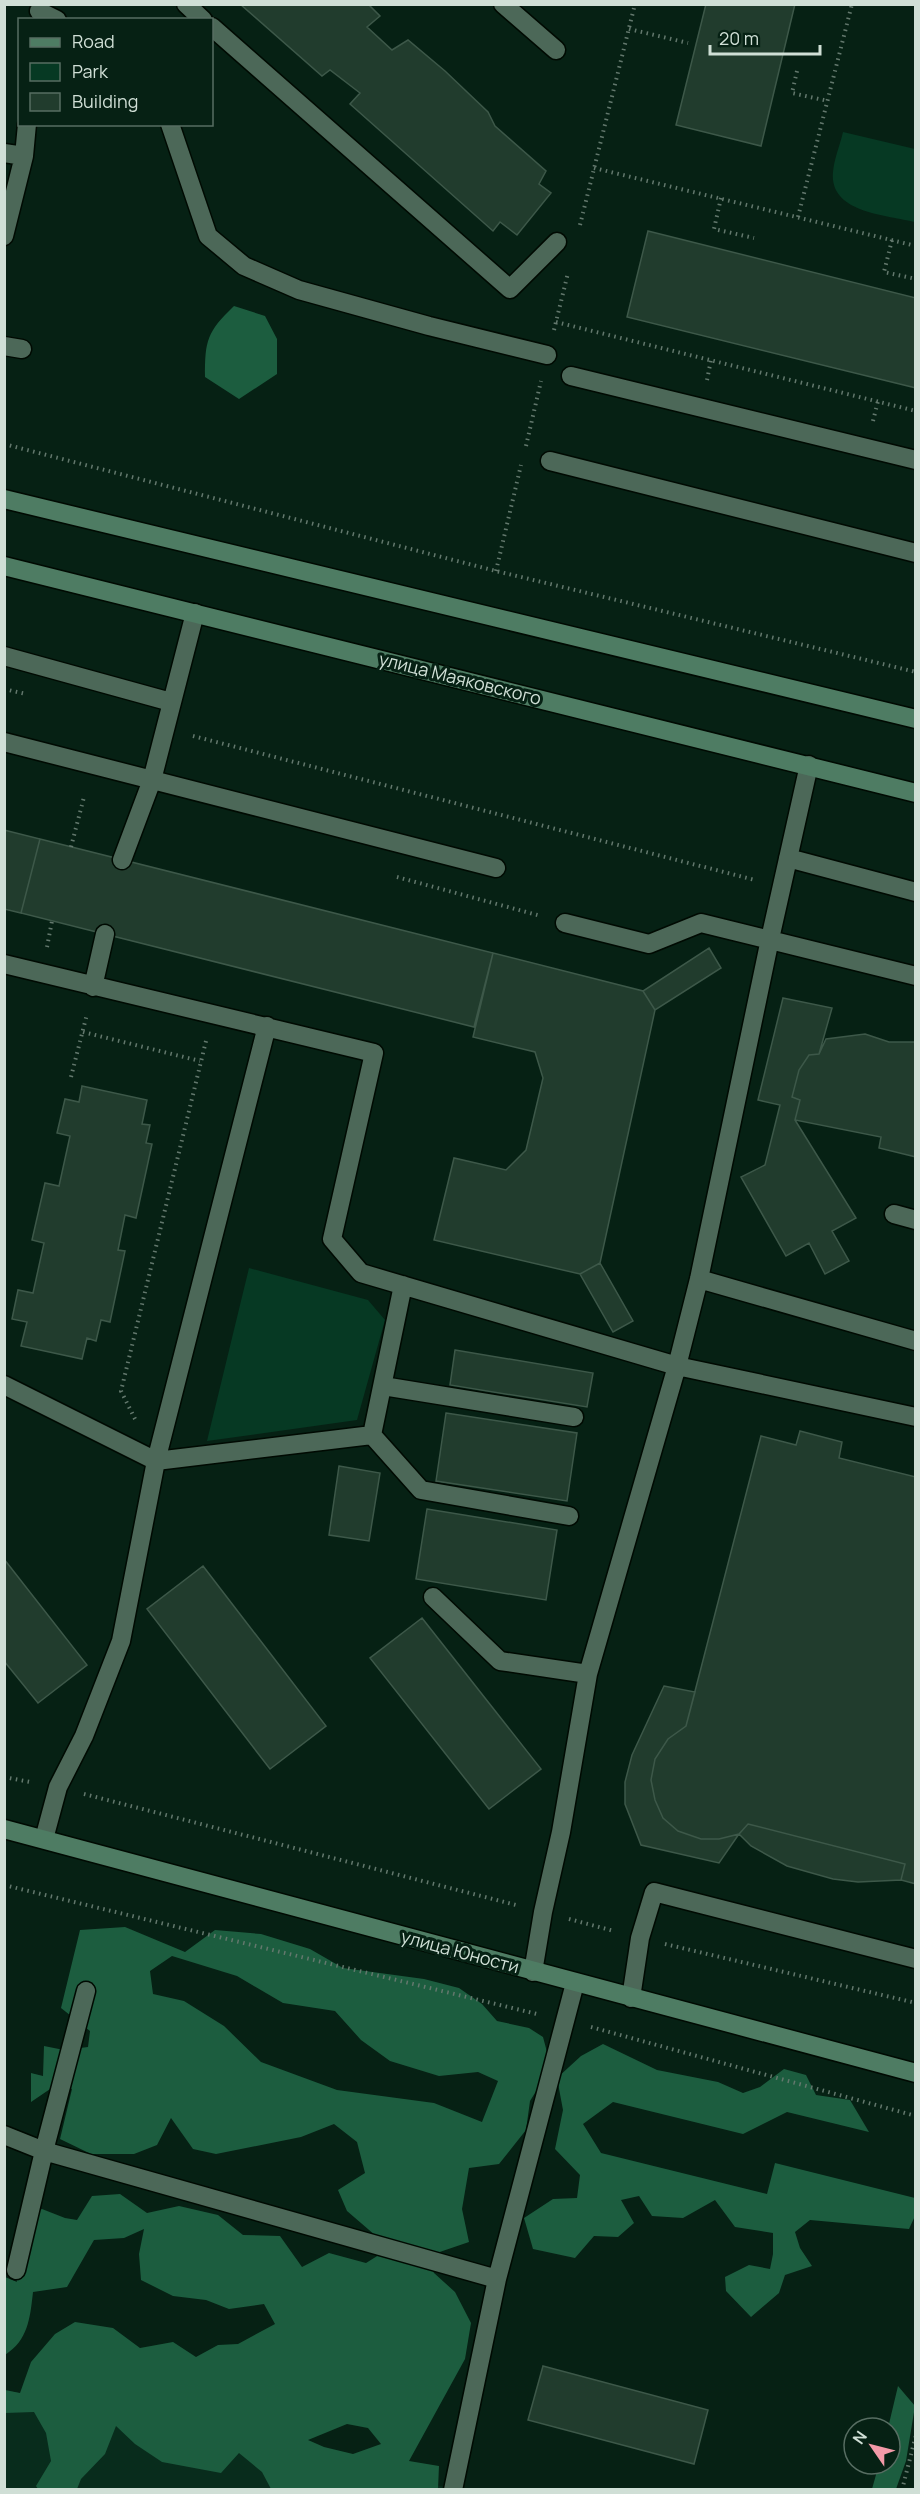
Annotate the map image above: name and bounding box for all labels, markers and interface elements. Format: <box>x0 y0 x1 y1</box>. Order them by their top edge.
legend <box>18 18 213 126</box>
scale bar <box>710 18 820 56</box>
text: 20 m <box>719 26 759 50</box>
text: Road <box>72 29 115 53</box>
text: Park <box>72 59 109 83</box>
text: Building <box>72 89 138 113</box>
street label: улица Маяковского <box>376 646 544 710</box>
street label: улица Юности <box>399 1924 522 1978</box>
north arrow <box>842 2416 902 2476</box>
text: N <box>847 2426 872 2448</box>

